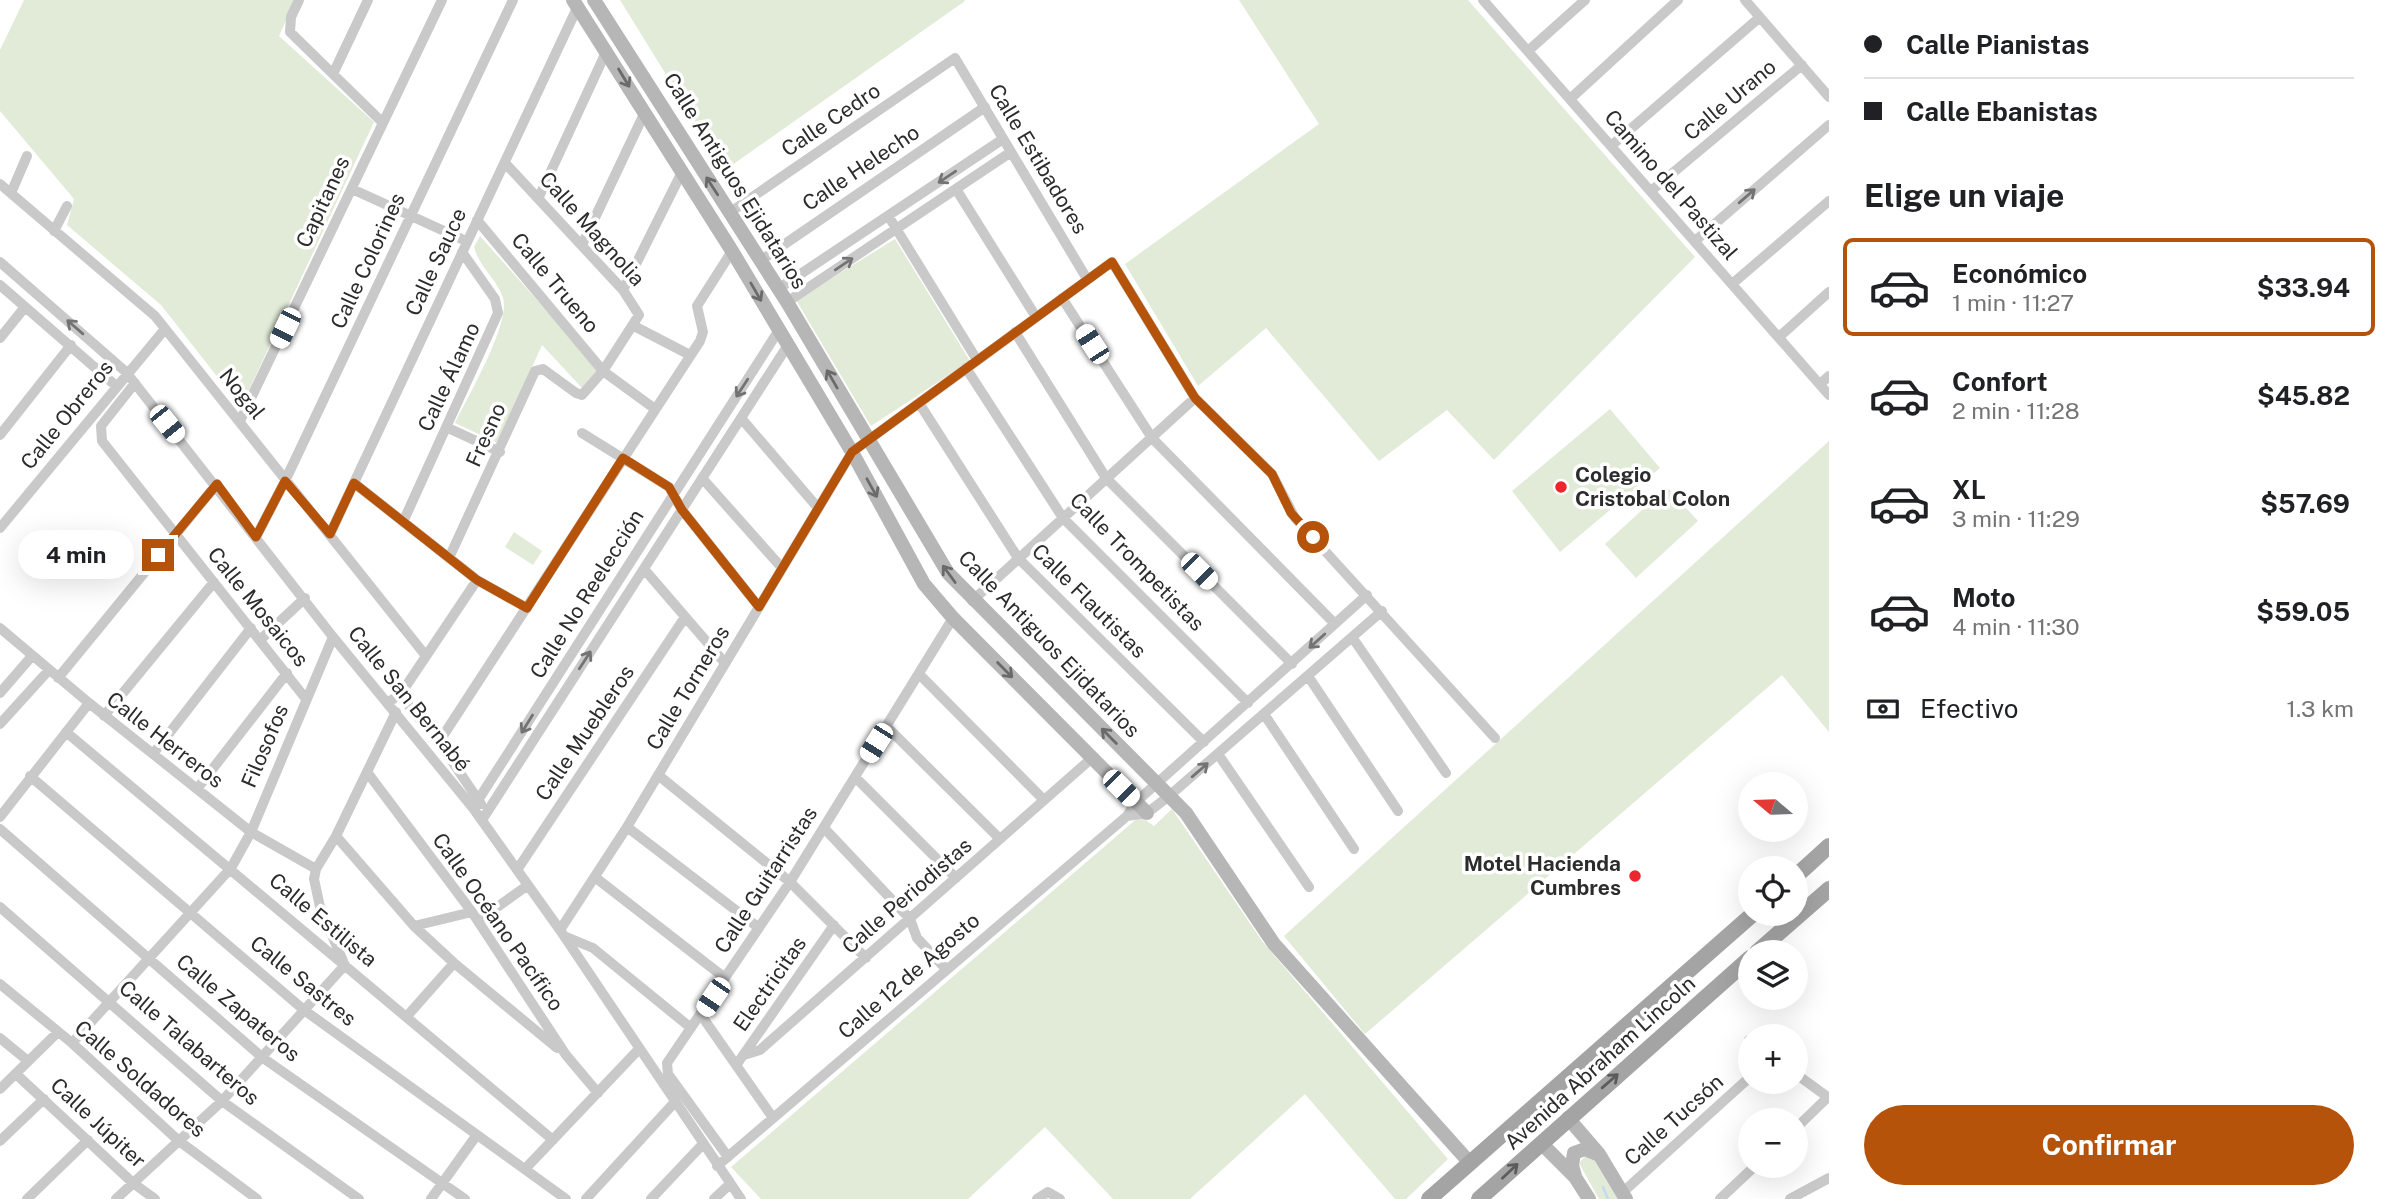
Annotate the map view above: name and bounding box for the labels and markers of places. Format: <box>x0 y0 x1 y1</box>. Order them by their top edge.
place label: Colegio Cristobal Colon <box>1575 462 1730 511</box>
marker: Colegio Cristobal Colon <box>1553 479 1569 495</box>
place label: Motel Hacienda Cumbres <box>1464 851 1621 900</box>
marker: Motel Hacienda Cumbres <box>1627 868 1643 884</box>

